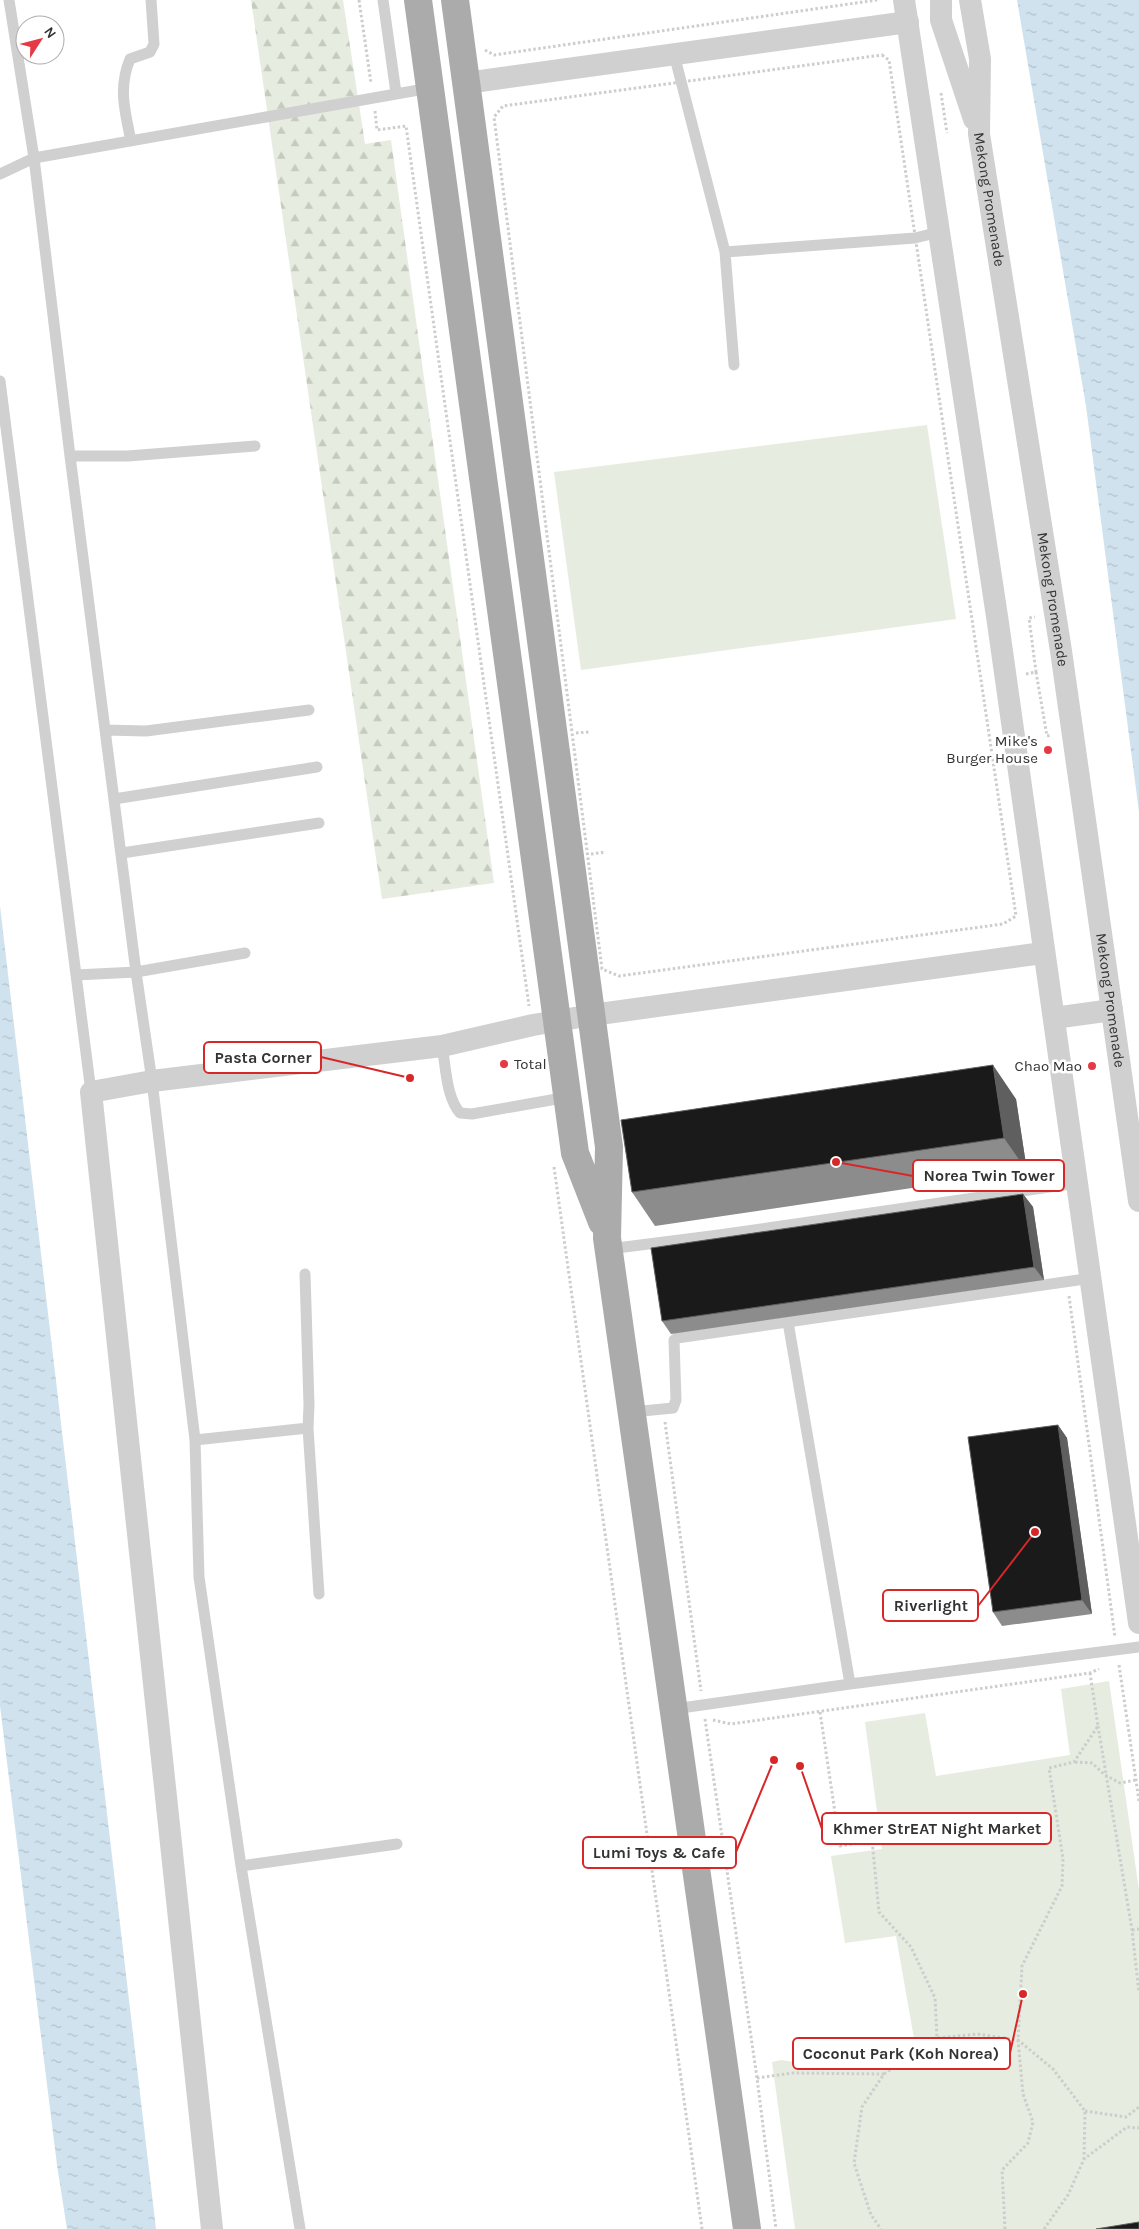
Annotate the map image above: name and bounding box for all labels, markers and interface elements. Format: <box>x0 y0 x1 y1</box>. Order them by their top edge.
north arrow <box>15 15 65 65</box>
text: N <box>40 24 60 42</box>
street label: Mekong Promenade <box>970 131 1009 268</box>
street label: Mekong Promenade <box>1033 531 1072 668</box>
place label: Mike's Burger House <box>946 732 1038 767</box>
marker: Mike's Burger House <box>1042 744 1054 756</box>
street label: Mekong Promenade <box>1092 932 1129 1069</box>
callout: Pasta Corner <box>204 1042 321 1073</box>
text: Pasta Corner <box>214 1048 312 1067</box>
place label: Total <box>514 1055 547 1073</box>
place label: Chao Mao <box>1015 1057 1082 1075</box>
marker: Total <box>498 1058 510 1070</box>
marker: Chao Mao <box>1086 1060 1098 1072</box>
callout: Norea Twin Tower <box>913 1160 1064 1191</box>
text: Norea Twin Tower <box>923 1166 1055 1185</box>
callout: Riverlight <box>883 1590 978 1621</box>
text: Riverlight <box>894 1596 968 1615</box>
callout: Khmer StrEAT Night Market <box>822 1813 1051 1844</box>
text: Khmer StrEAT Night Market <box>833 1819 1041 1838</box>
callout: Lumi Toys & Cafe <box>583 1837 736 1868</box>
text: Lumi Toys & Cafe <box>593 1843 725 1862</box>
callout: Coconut Park (Koh Norea) <box>793 2038 1010 2069</box>
text: Coconut Park (Koh Norea) <box>803 2044 999 2063</box>

